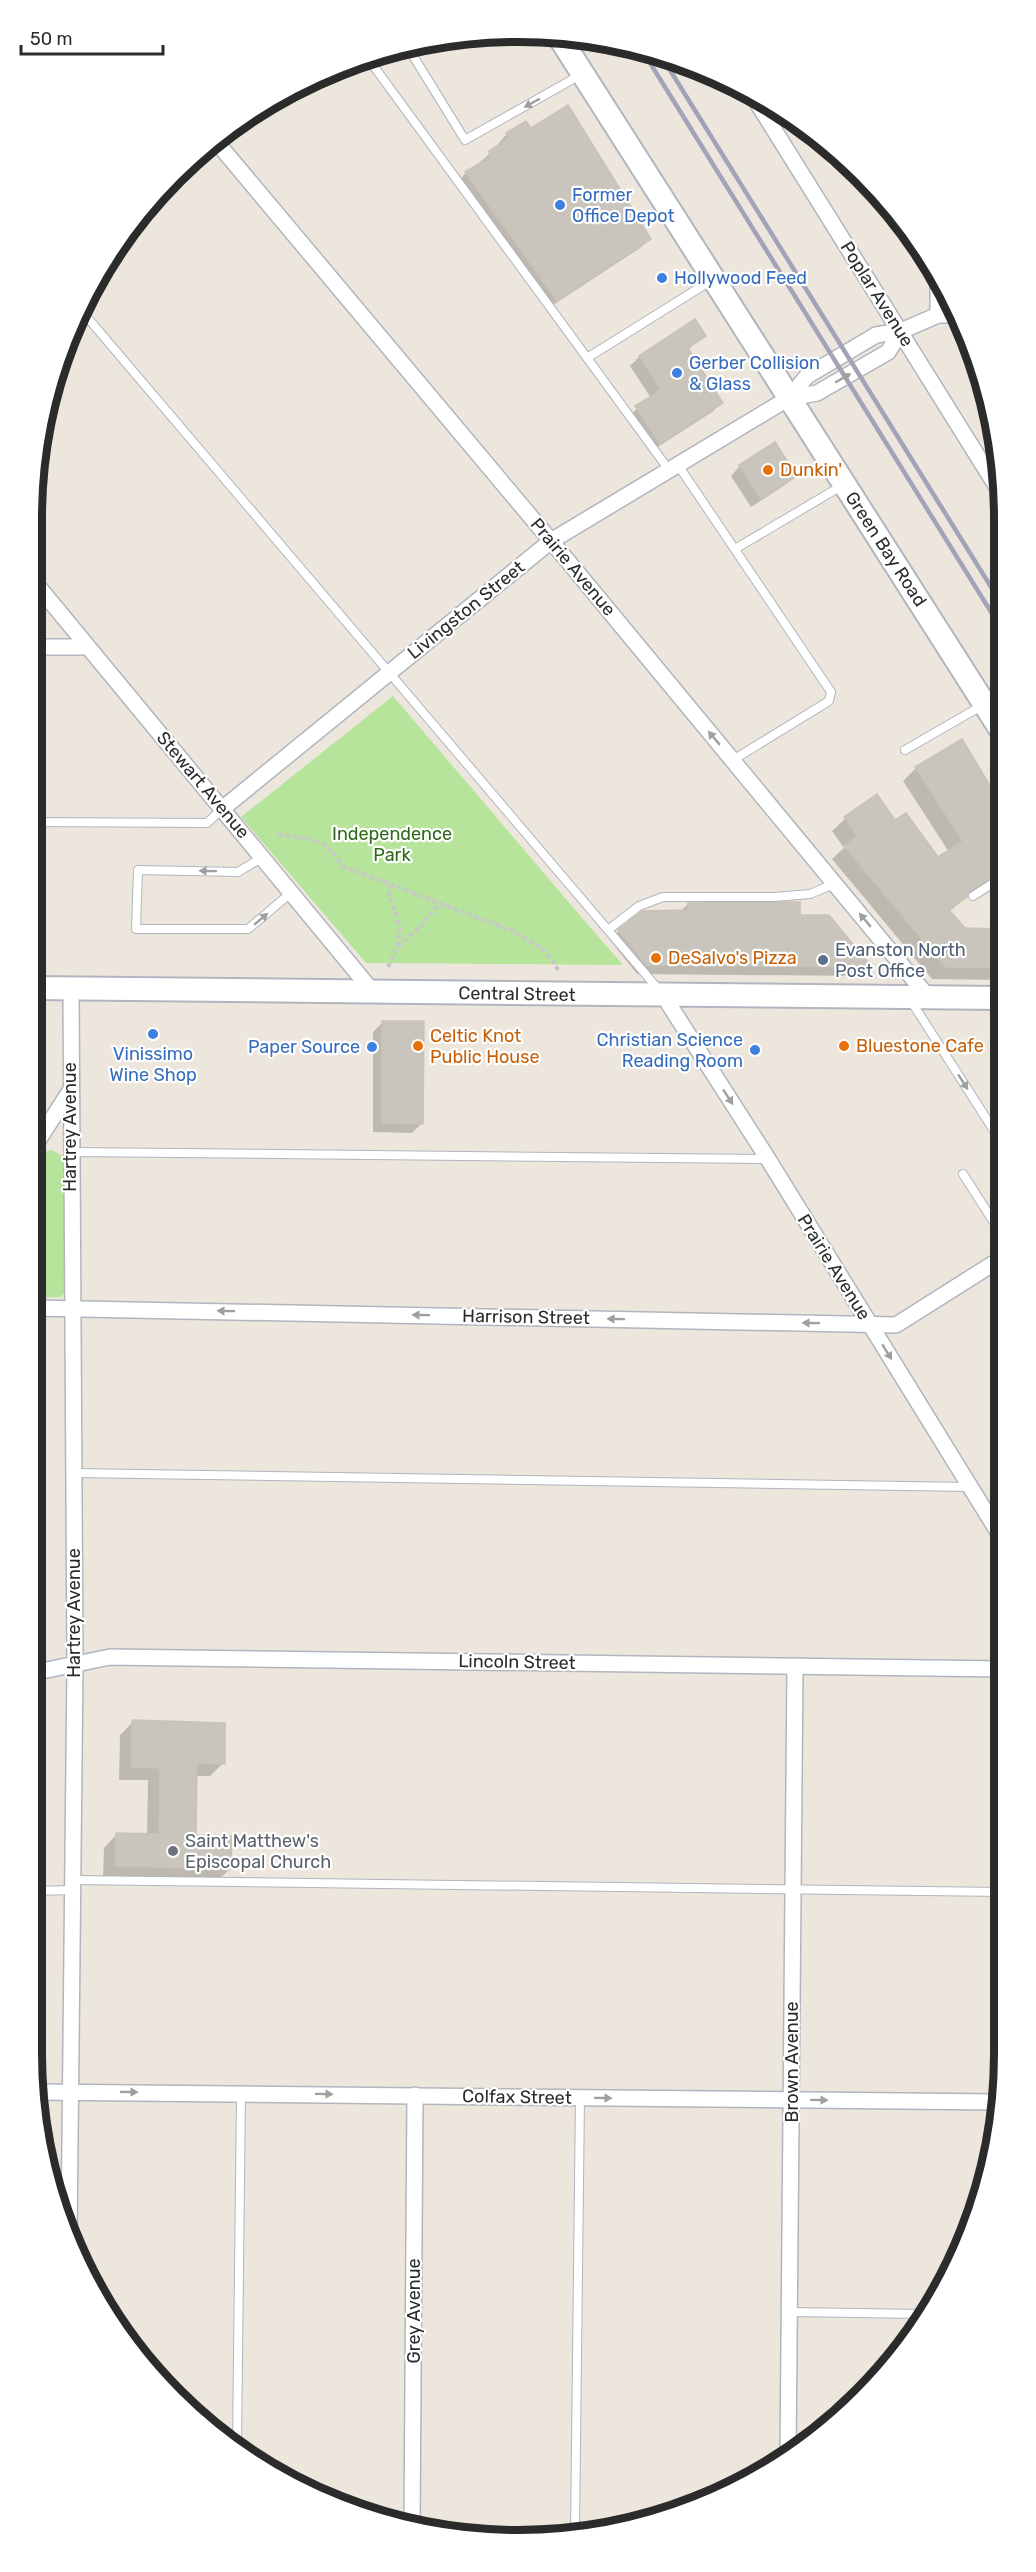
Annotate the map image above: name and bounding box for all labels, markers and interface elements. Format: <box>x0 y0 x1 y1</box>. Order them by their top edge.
scale bar <box>21 18 164 56</box>
text: 50 m <box>30 28 73 50</box>
one-way arrow <box>524 97 540 108</box>
place label: Former Office Depot <box>572 184 675 227</box>
marker: Former Office Depot <box>553 198 567 212</box>
street label: Poplar Avenue <box>836 237 918 351</box>
place label: Hollywood Feed <box>674 267 807 289</box>
marker: Hollywood Feed <box>655 271 669 285</box>
place label: Gerber Collision & Glass <box>689 352 820 395</box>
marker: Gerber Collision & Glass <box>670 366 684 380</box>
one-way arrow <box>835 373 852 383</box>
place label: Dunkin' <box>780 459 842 481</box>
marker: Dunkin' <box>761 463 775 477</box>
street label: Green Bay Road <box>841 487 931 611</box>
street label: Prairie Avenue <box>526 514 620 620</box>
street label: Livingston Street <box>403 556 529 664</box>
street label: Stewart Avenue <box>152 727 254 843</box>
one-way arrow <box>708 730 720 745</box>
park label: Independence Park <box>332 823 452 866</box>
one-way arrow <box>199 866 218 876</box>
one-way arrow <box>253 912 269 925</box>
one-way arrow <box>858 912 871 928</box>
place label: Evanston North Post Office <box>835 939 966 982</box>
place label: DeSalvo's Pizza <box>668 947 797 969</box>
marker: DeSalvo's Pizza <box>649 951 663 965</box>
marker: Evanston North Post Office <box>816 953 830 967</box>
street label: Central Street <box>458 982 576 1006</box>
place label: Celtic Knot Public House <box>430 1025 539 1068</box>
marker: Vinissimo Wine Shop <box>146 1027 160 1041</box>
place label: Christian Science Reading Room <box>597 1029 743 1072</box>
place label: Bluestone Cafe <box>856 1035 984 1057</box>
place label: Paper Source <box>248 1036 360 1058</box>
marker: Celtic Knot Public House <box>411 1039 425 1053</box>
marker: Bluestone Cafe <box>837 1039 851 1053</box>
marker: Paper Source <box>365 1040 379 1054</box>
place label: Vinissimo Wine Shop <box>109 1043 197 1086</box>
marker: Christian Science Reading Room <box>748 1043 762 1057</box>
street label: Hartrey Avenue <box>59 1062 81 1192</box>
one-way arrow <box>957 1074 968 1090</box>
one-way arrow <box>723 1089 734 1105</box>
street label: Prairie Avenue <box>793 1210 875 1324</box>
street label: Harrison Street <box>462 1305 590 1329</box>
one-way arrow <box>217 1307 236 1316</box>
one-way arrow <box>412 1311 431 1320</box>
one-way arrow <box>607 1315 626 1324</box>
one-way arrow <box>802 1319 821 1328</box>
one-way arrow <box>881 1344 892 1360</box>
street label: Hartrey Avenue <box>63 1548 85 1678</box>
street label: Lincoln Street <box>458 1650 576 1674</box>
place label: Saint Matthew's Episcopal Church <box>185 1830 331 1873</box>
marker: Saint Matthew's Episcopal Church <box>166 1844 180 1858</box>
street label: Brown Avenue <box>781 2001 803 2123</box>
street label: Colfax Street <box>462 2085 572 2109</box>
one-way arrow <box>120 2087 139 2097</box>
one-way arrow <box>315 2090 334 2099</box>
one-way arrow <box>594 2093 613 2103</box>
one-way arrow <box>810 2095 829 2105</box>
street label: Grey Avenue <box>403 2258 425 2364</box>

